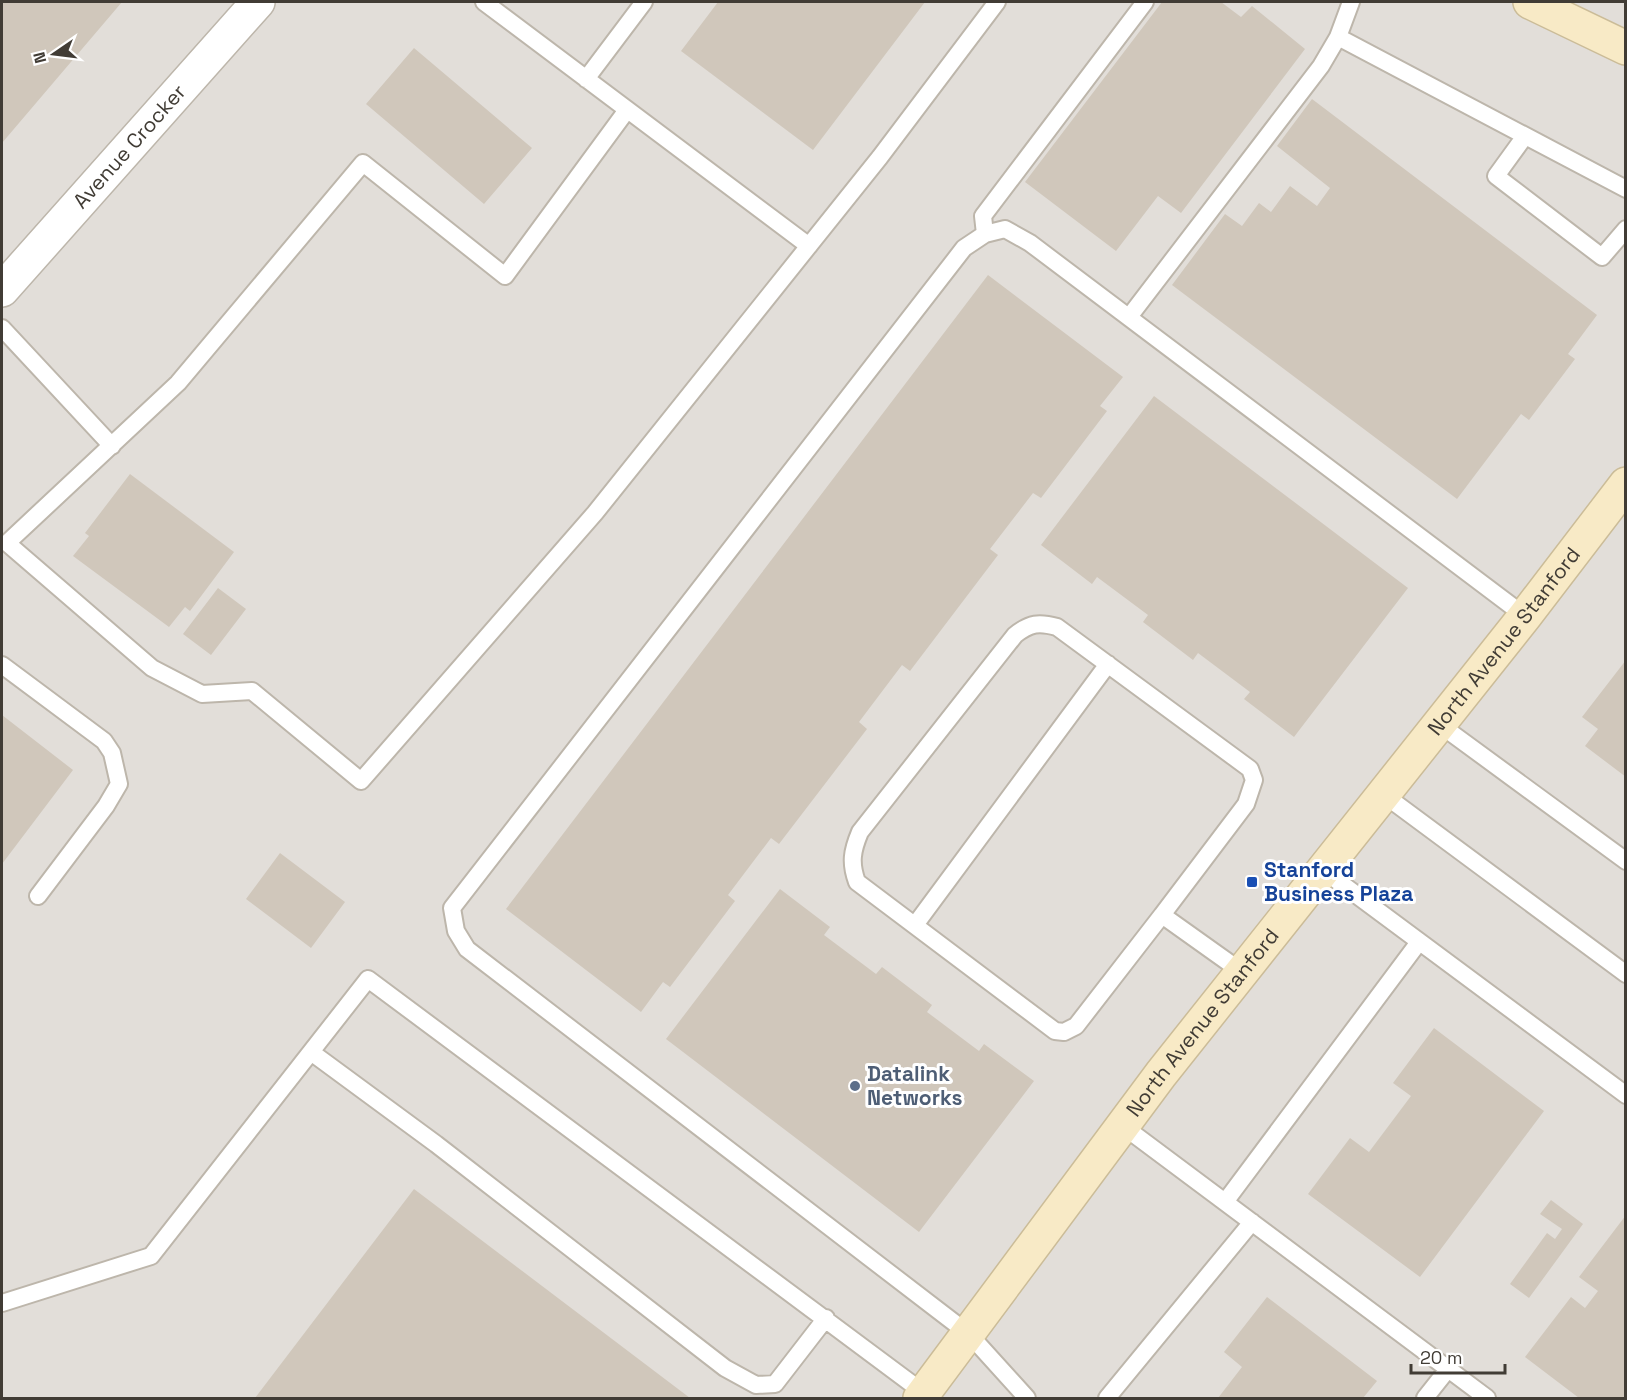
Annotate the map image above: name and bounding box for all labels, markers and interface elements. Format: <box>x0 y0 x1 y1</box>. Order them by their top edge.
north arrow <box>24 24 84 84</box>
text: N <box>28 50 51 65</box>
street label: Avenue Crocker <box>67 78 192 214</box>
street label: North Avenue Stanford <box>1421 541 1586 741</box>
place label: Stanford Business Plaza <box>1264 856 1413 907</box>
marker: Stanford Business Plaza <box>1245 875 1259 889</box>
street label: North Avenue Stanford <box>1120 923 1285 1122</box>
place label: Datalink Networks <box>867 1060 963 1111</box>
marker: Datalink Networks <box>848 1079 862 1093</box>
scale bar <box>1411 1337 1506 1375</box>
text: 20 m <box>1420 1346 1463 1369</box>

